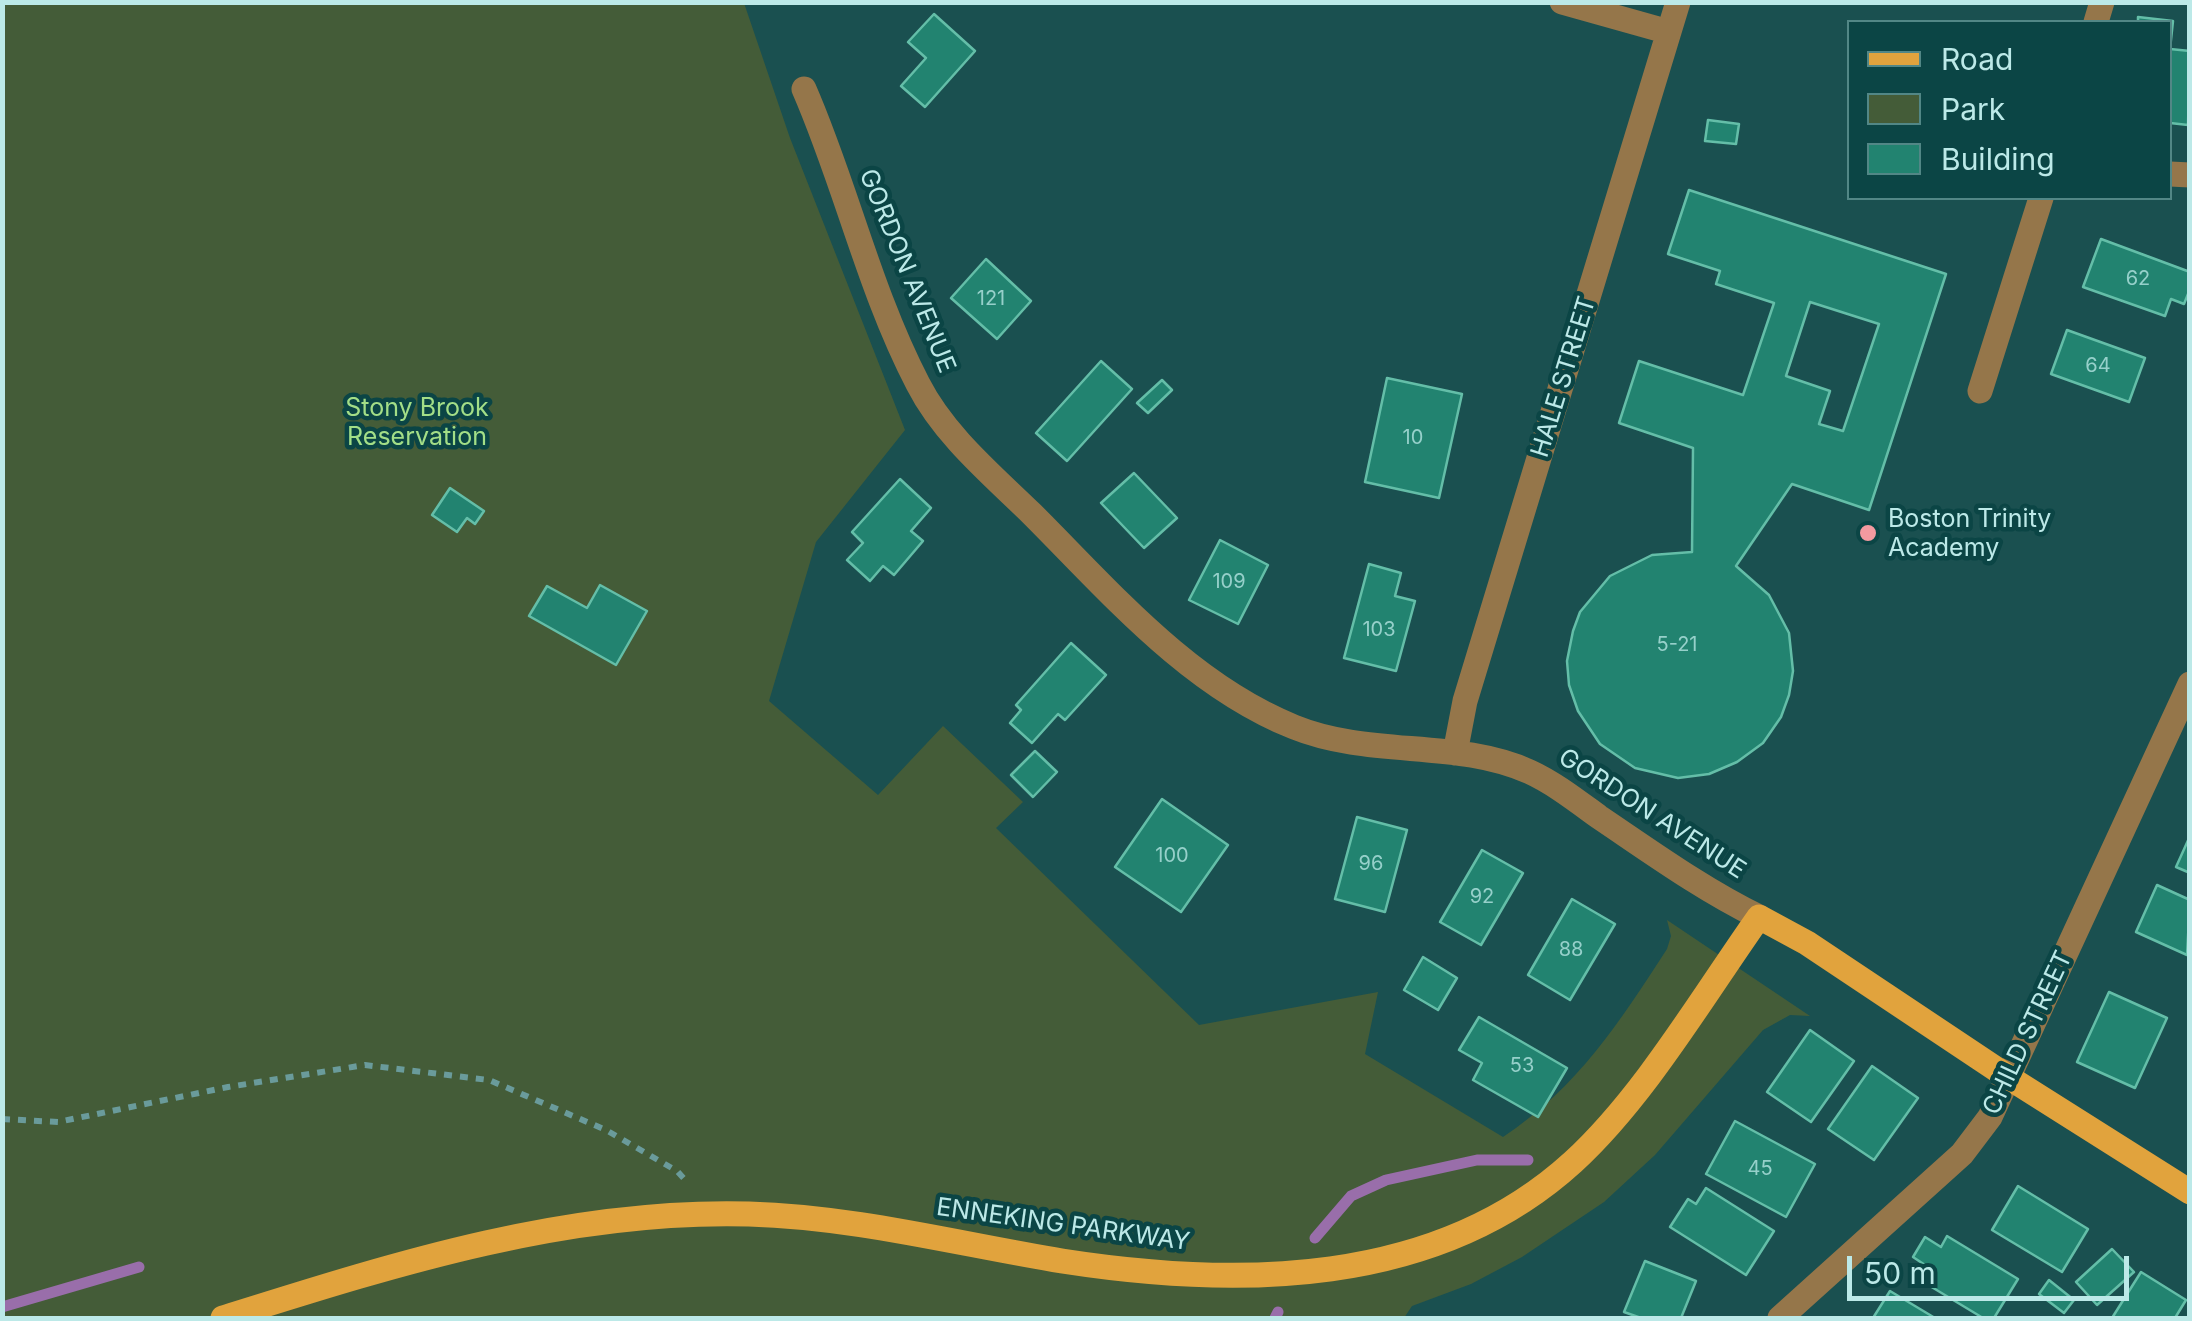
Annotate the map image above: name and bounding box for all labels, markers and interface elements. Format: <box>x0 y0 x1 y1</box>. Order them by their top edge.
legend <box>1847 20 2172 200</box>
text: Road <box>1941 41 2013 77</box>
text: Park <box>1941 91 2005 127</box>
text: Building <box>1941 141 2055 177</box>
street label: GORDON AVENUE <box>852 165 962 377</box>
house number: 62 <box>2126 267 2150 291</box>
house number: 121 <box>977 287 1005 311</box>
street label: HALE STREET <box>1525 293 1603 461</box>
house number: 64 <box>2085 354 2111 378</box>
park label: Stony Brook Reservation <box>345 393 489 452</box>
house number: 10 <box>1403 426 1423 450</box>
place label: Boston Trinity Academy <box>1888 504 2051 563</box>
marker: Boston Trinity Academy <box>1857 522 1879 544</box>
house number: 109 <box>1212 570 1246 594</box>
house number: 103 <box>1362 618 1396 642</box>
house number: 5-21 <box>1656 633 1698 657</box>
street label: GORDON AVENUE <box>1553 742 1751 886</box>
house number: 100 <box>1155 844 1189 868</box>
house number: 96 <box>1359 852 1383 876</box>
house number: 92 <box>1470 885 1494 909</box>
house number: 88 <box>1559 938 1583 962</box>
street label: CHILD STREET <box>1977 946 2079 1120</box>
house number: 53 <box>1510 1054 1534 1078</box>
house number: 45 <box>1747 1157 1773 1181</box>
street label: ENNEKING PARKWAY <box>934 1192 1192 1258</box>
scale bar <box>1852 1236 2134 1298</box>
text: 50 m <box>1864 1255 1936 1291</box>

